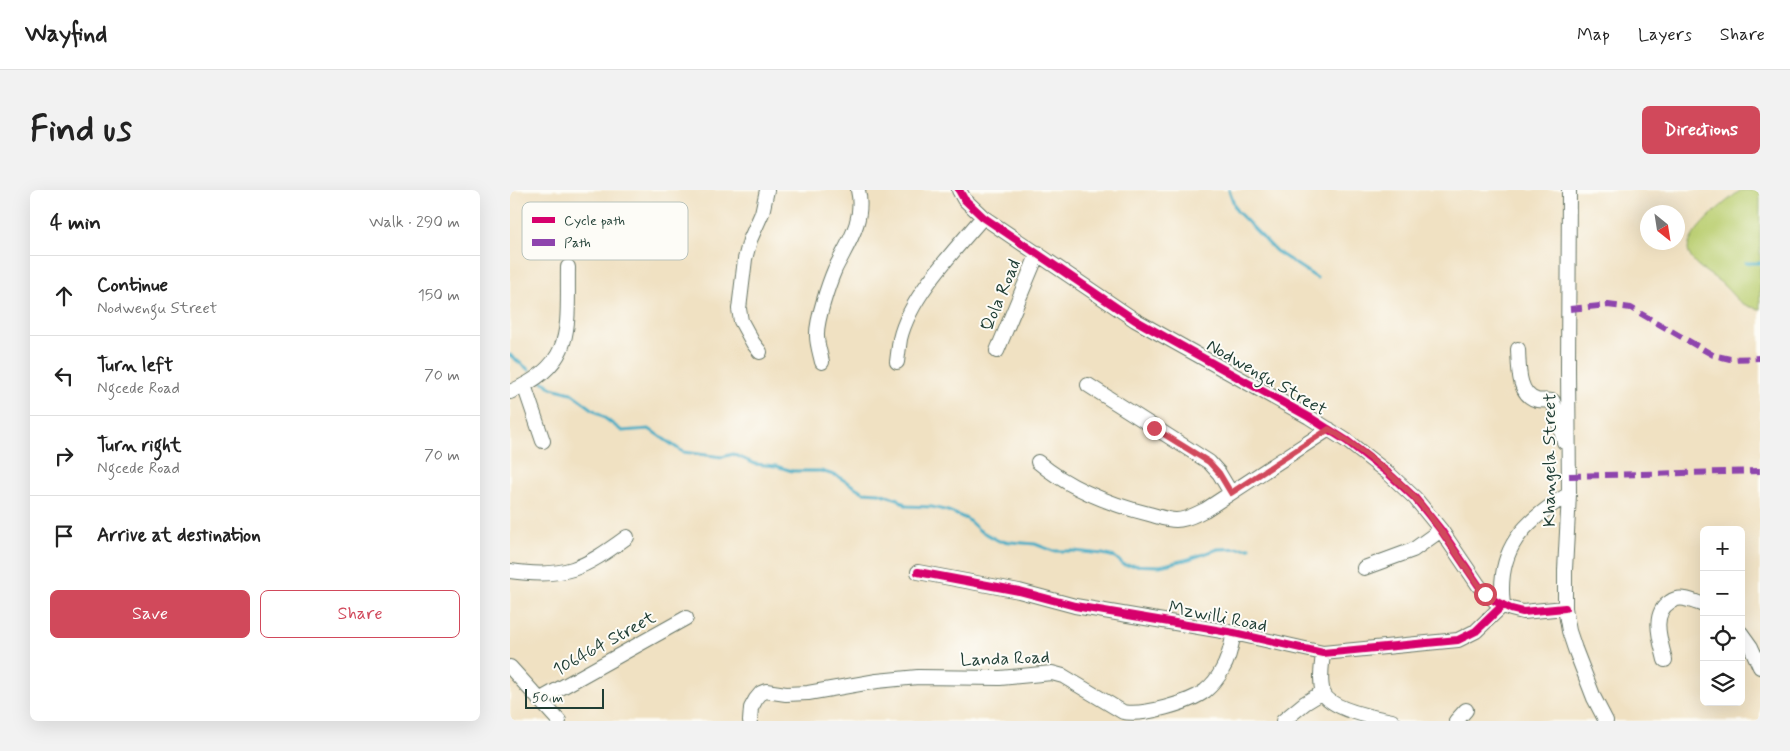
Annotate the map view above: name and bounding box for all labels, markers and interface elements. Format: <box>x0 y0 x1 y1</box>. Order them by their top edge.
text: Wayfind <box>25 19 107 50</box>
text: Map <box>1577 23 1610 47</box>
text: Layers <box>1638 23 1692 47</box>
text: Share <box>1720 23 1765 47</box>
button: Directions <box>1642 106 1760 154</box>
text: Find us <box>30 107 132 153</box>
legend <box>522 202 688 260</box>
north arrow <box>1640 205 1685 250</box>
text: 4 min <box>50 209 101 237</box>
text: Walk · 290 m <box>369 212 460 233</box>
text: Cycle path <box>564 212 625 230</box>
text: Path <box>564 234 591 252</box>
street label: Qola Road <box>975 256 1027 335</box>
text: Continue <box>97 273 168 298</box>
icon: ahead <box>50 282 78 310</box>
text: 150 m <box>418 285 460 306</box>
text: Nodwengu Street <box>97 298 217 319</box>
street label: Nodwengu Street <box>1201 334 1331 424</box>
text: Turn left <box>97 353 173 378</box>
icon: left <box>50 362 78 390</box>
text: 70 m <box>424 365 460 386</box>
text: Ngcede Road <box>97 378 180 399</box>
street label: Khangela Street <box>1538 393 1562 527</box>
route end <box>1143 417 1166 440</box>
text: Turn right <box>97 433 181 458</box>
icon: right <box>50 442 78 470</box>
text: 70 m <box>424 445 460 466</box>
text: Ngcede Road <box>97 458 180 479</box>
icon: arrive <box>50 522 78 550</box>
text: Arrive at destination <box>97 523 261 548</box>
map controls <box>1700 526 1745 706</box>
button: + <box>1700 526 1745 571</box>
button: − <box>1700 571 1745 616</box>
route start <box>1474 583 1497 606</box>
button: Save <box>50 590 250 638</box>
button: Share <box>260 590 460 638</box>
street label: Mzwilli Road <box>1166 596 1269 638</box>
street label: 106464 Street <box>549 605 661 682</box>
button: locate <box>1700 616 1745 661</box>
street label: Landa Road <box>960 645 1050 673</box>
button: layers <box>1700 661 1745 706</box>
scale bar <box>525 686 604 709</box>
text: 50 m <box>532 689 563 707</box>

